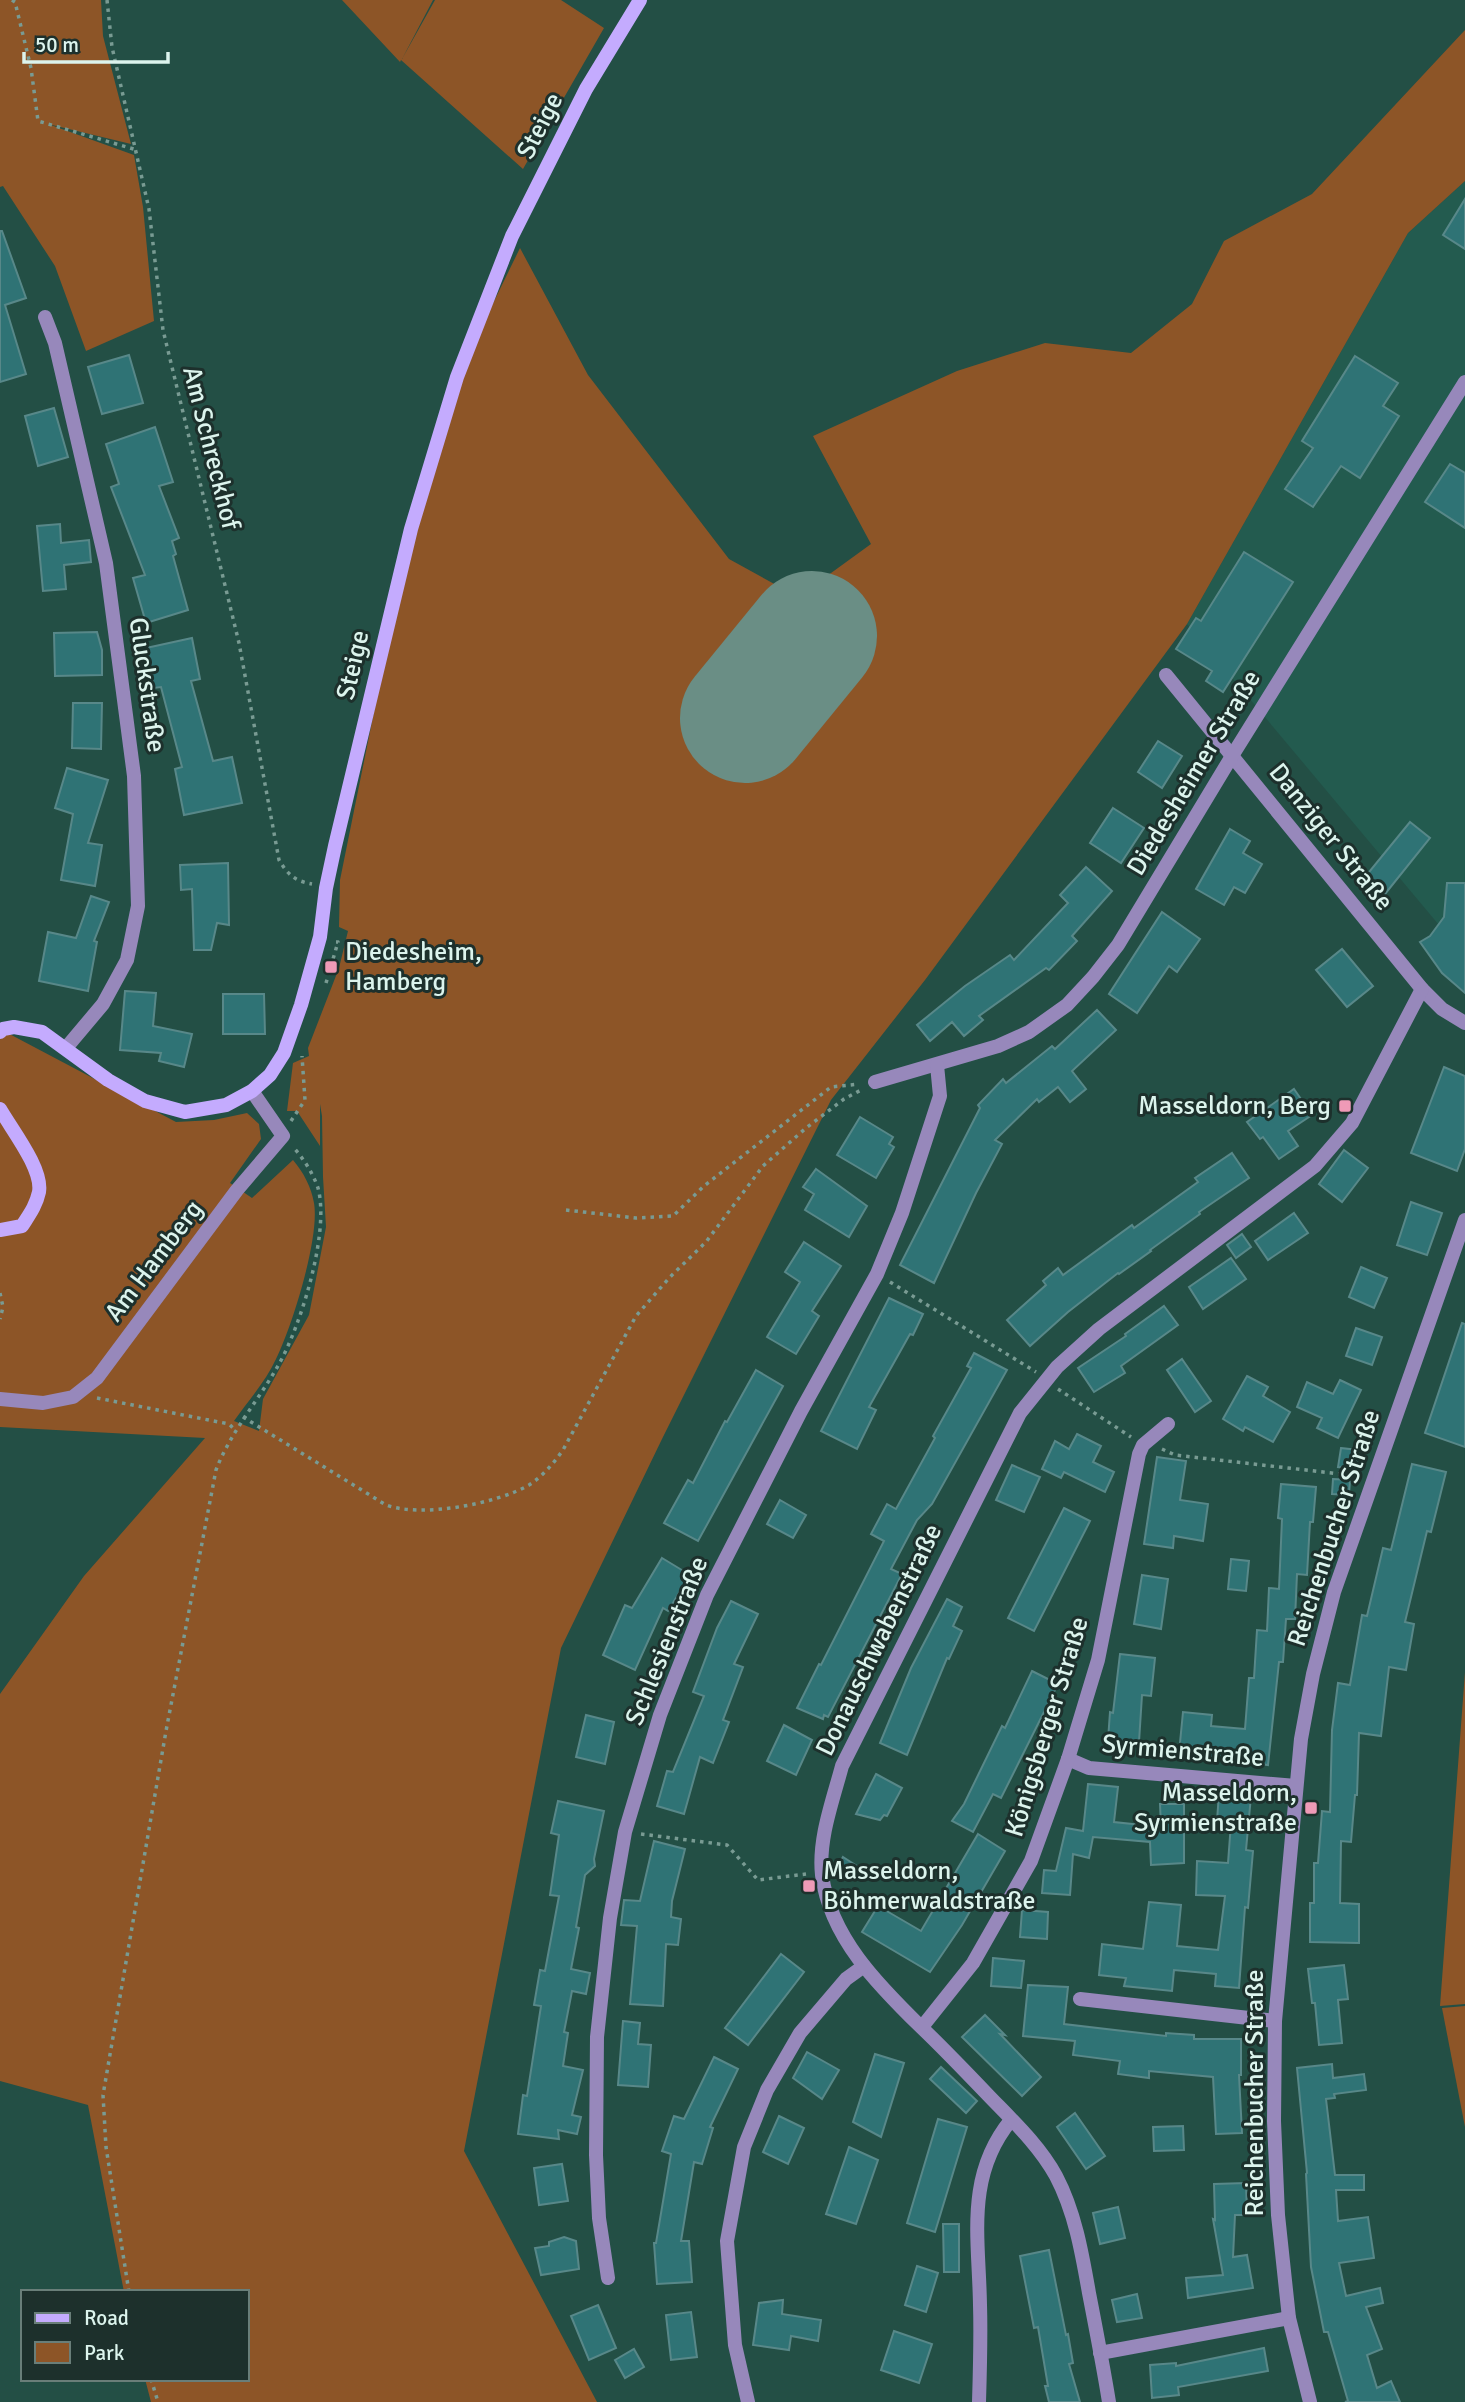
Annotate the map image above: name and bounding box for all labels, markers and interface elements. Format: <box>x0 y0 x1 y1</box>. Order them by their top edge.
scale bar <box>24 21 168 65</box>
text: 50 m <box>35 32 79 58</box>
street label: Steige <box>510 88 570 164</box>
street label: Am Schreckhof <box>175 363 247 534</box>
street label: Gluckstraße <box>122 615 172 755</box>
street label: Steige <box>330 627 376 703</box>
street label: Diedesheimer Straße <box>1120 665 1268 881</box>
street label: Danziger Straße <box>1262 757 1400 917</box>
place label: Diedesheim, Hamberg <box>345 936 482 998</box>
marker: Diedesheim, Hamberg <box>323 959 339 975</box>
place label: Masseldorn, Berg <box>1138 1090 1331 1122</box>
marker: Masseldorn, Berg <box>1337 1098 1353 1114</box>
street label: Am Hamberg <box>98 1194 210 1328</box>
street label: Reichenbucher Straße <box>1281 1406 1387 1650</box>
street label: Donauschwabenstraße <box>809 1519 949 1761</box>
street label: Schlesienstraße <box>619 1552 715 1730</box>
street label: Königsberger Straße <box>998 1613 1096 1841</box>
street label: Syrmienstraße <box>1100 1728 1266 1774</box>
place label: Masseldorn, Syrmienstraße <box>1134 1777 1297 1839</box>
marker: Masseldorn, Syrmienstraße <box>1303 1800 1319 1816</box>
place label: Masseldorn, Böhmerwaldstraße <box>823 1855 1036 1917</box>
marker: Masseldorn, Böhmerwaldstraße <box>801 1878 817 1894</box>
street label: Reichenbucher Straße <box>1239 1970 1271 2216</box>
legend <box>21 2290 248 2381</box>
text: Road <box>84 2305 129 2331</box>
text: Park <box>84 2340 125 2366</box>

